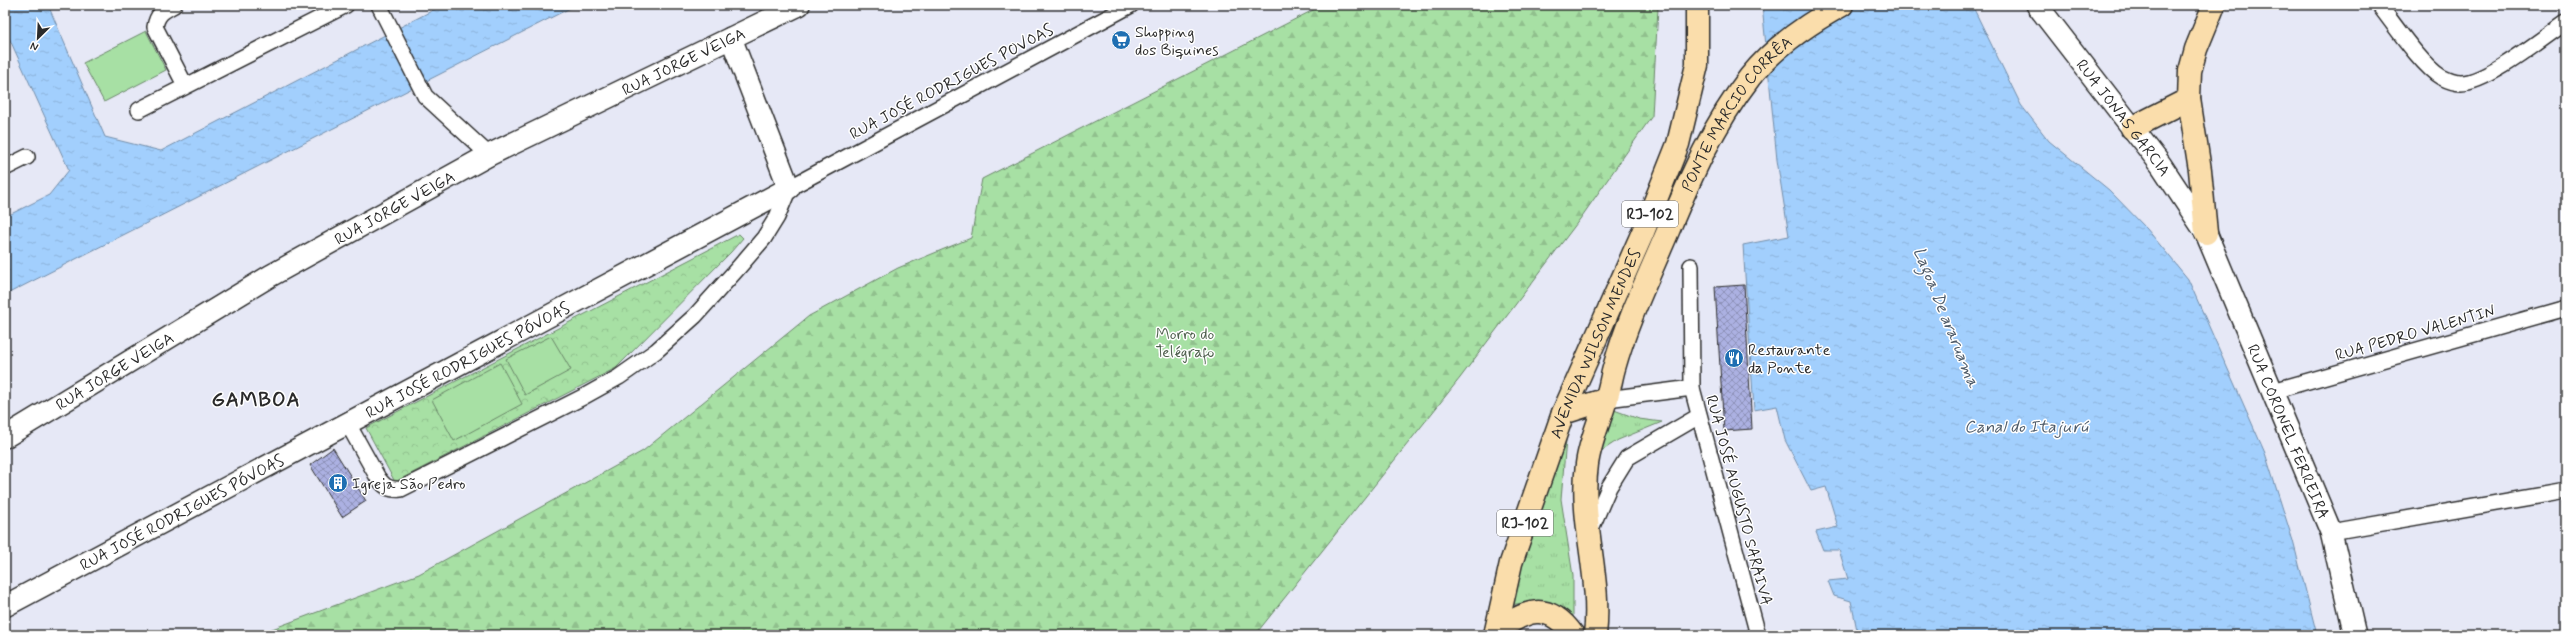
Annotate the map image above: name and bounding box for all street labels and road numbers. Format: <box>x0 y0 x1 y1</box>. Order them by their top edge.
street label: RUA JOSÉ RODRIGUES POVOAS <box>846 20 1057 145</box>
street label: RUA JORGE VEIGA <box>619 24 749 101</box>
street label: PONTE MARCIO CORRÊA <box>1677 32 1797 195</box>
street label: RUA JONAS GARCIA <box>2071 55 2175 181</box>
street label: RUA JORGE VEIGA <box>331 167 459 250</box>
road number: RJ-102 <box>1622 201 1678 227</box>
street label: AVENIDA WILSON MENDES <box>1546 246 1646 442</box>
street label: RUA JOSÉ RODRIGUES PÓVOAS <box>362 298 574 424</box>
street label: RUA PEDRO VALENTIN <box>2333 301 2498 366</box>
street label: RUA JORGE VEIGA <box>52 328 178 416</box>
street label: RUA CORONEL FERREIRA <box>2242 341 2333 523</box>
street label: RUA JOSÉ AUGUSTO SARAIVA <box>1700 393 1777 608</box>
street label: RUA JOSÉ RODRIGUES PÓVOAS <box>76 450 288 576</box>
road number: RJ-102 <box>1497 510 1553 536</box>

